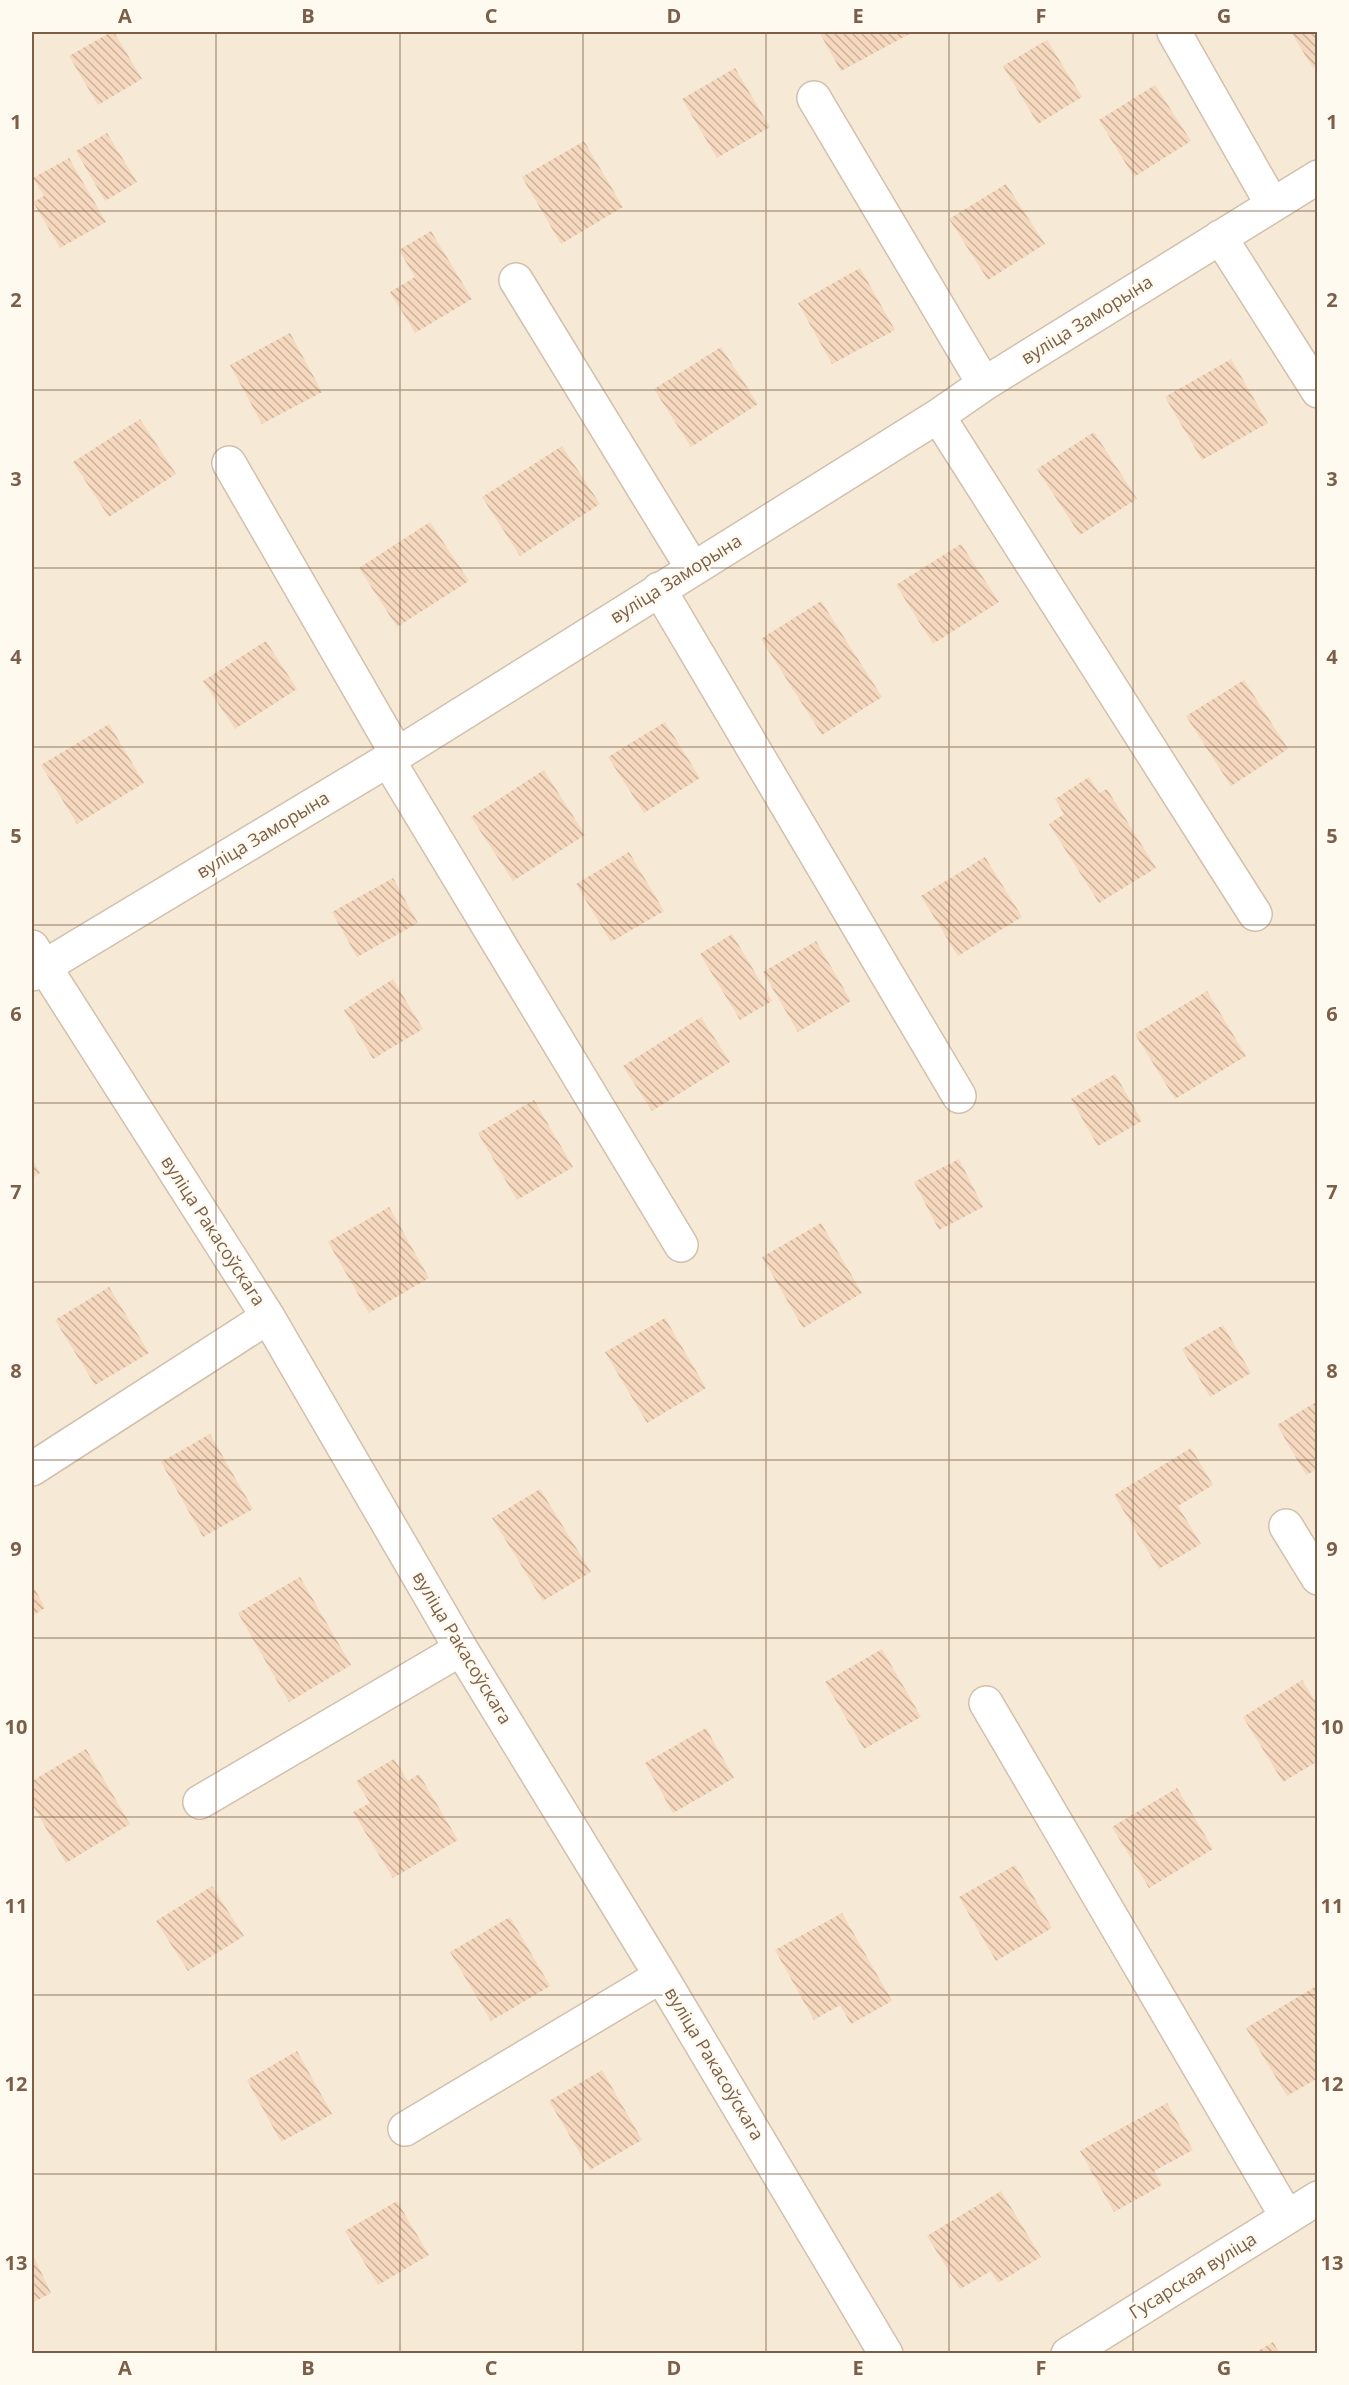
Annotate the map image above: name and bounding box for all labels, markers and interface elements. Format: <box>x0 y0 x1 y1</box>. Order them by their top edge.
text: A <box>118 2 132 29</box>
text: B <box>301 2 315 29</box>
text: C <box>485 2 498 29</box>
text: D <box>667 2 681 29</box>
text: E <box>852 2 864 29</box>
text: F <box>1036 2 1046 29</box>
text: G <box>1217 2 1231 29</box>
text: 1 <box>10 108 22 135</box>
text: 1 <box>1326 108 1338 135</box>
street label: вуліца Заморына <box>1016 269 1157 369</box>
text: 2 <box>10 286 22 313</box>
text: 2 <box>1326 286 1338 313</box>
text: 3 <box>10 465 22 492</box>
text: 3 <box>1326 465 1338 492</box>
street label: вуліца Заморына <box>605 528 746 628</box>
text: 4 <box>10 643 22 670</box>
text: 4 <box>1326 643 1338 670</box>
street label: вуліца Заморына <box>192 785 333 883</box>
text: 5 <box>10 822 22 849</box>
text: 5 <box>1326 822 1338 849</box>
text: 6 <box>10 1000 22 1027</box>
text: 6 <box>1326 1000 1338 1027</box>
street label: вуліца Ракасоўскага <box>156 1151 271 1310</box>
text: 7 <box>10 1178 22 1205</box>
text: 7 <box>1326 1178 1338 1205</box>
text: 8 <box>10 1357 22 1384</box>
text: 8 <box>1326 1357 1338 1384</box>
text: 9 <box>10 1535 22 1562</box>
text: 9 <box>1326 1535 1338 1562</box>
street label: вуліца Ракасоўскага <box>408 1567 518 1728</box>
text: 10 <box>5 1713 27 1740</box>
text: 10 <box>1321 1713 1343 1740</box>
text: 11 <box>5 1892 27 1919</box>
text: 11 <box>1321 1892 1343 1919</box>
street label: вуліца Ракасоўскага <box>660 1983 770 2144</box>
text: 12 <box>5 2070 27 2097</box>
text: 12 <box>1321 2070 1343 2097</box>
street label: Гусарская вуліца <box>1124 2226 1261 2324</box>
text: 13 <box>5 2249 27 2276</box>
text: 13 <box>1321 2249 1343 2276</box>
text: A <box>118 2354 132 2381</box>
text: B <box>301 2354 315 2381</box>
text: C <box>485 2354 498 2381</box>
text: D <box>667 2354 681 2381</box>
text: E <box>852 2354 864 2381</box>
text: F <box>1036 2354 1046 2381</box>
text: G <box>1217 2354 1231 2381</box>

